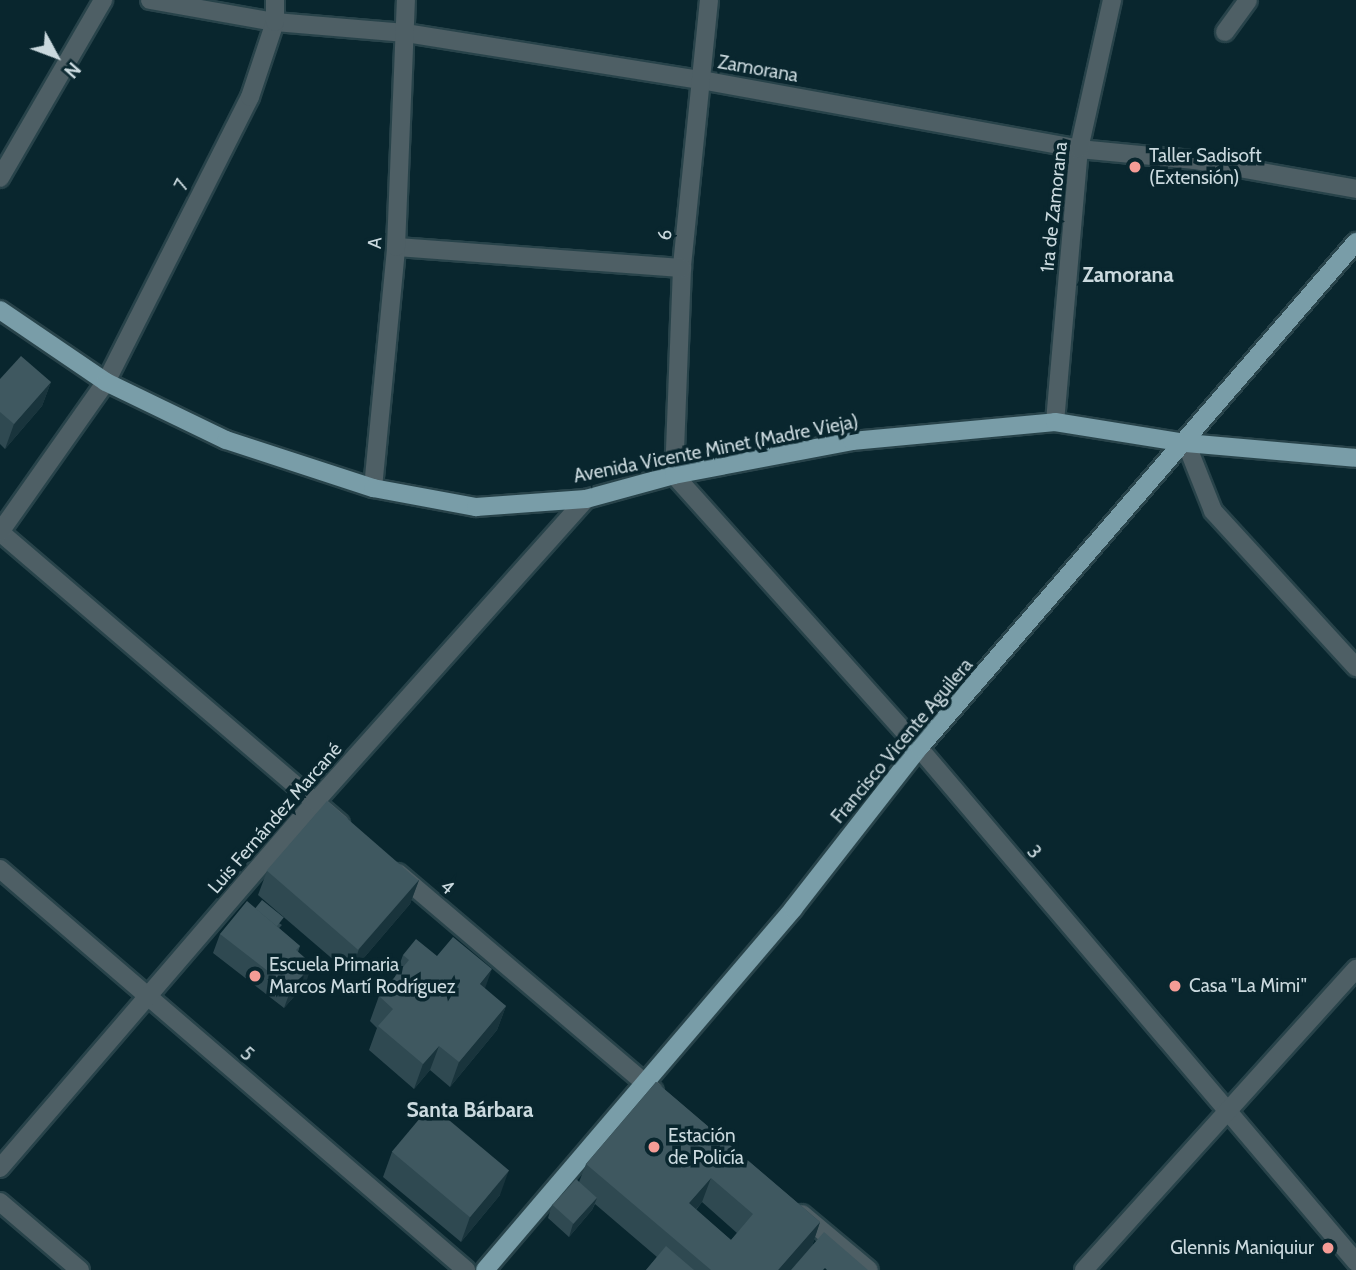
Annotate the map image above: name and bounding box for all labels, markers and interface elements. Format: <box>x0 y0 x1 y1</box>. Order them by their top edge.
north arrow <box>21 21 91 91</box>
street label: Zamorana <box>716 51 800 87</box>
text: N <box>59 57 85 83</box>
street label: 1ra de Zamorana <box>1036 141 1072 273</box>
place label: Taller Sadisoft (Extensión) <box>1149 145 1262 189</box>
marker: Taller Sadisoft (Extensión) <box>1127 159 1143 175</box>
street label: 7 <box>170 176 194 194</box>
street label: 6 <box>653 228 677 242</box>
street label: A <box>363 236 387 250</box>
district label: Zamorana <box>1082 262 1174 288</box>
street label: Avenida Vicente Minet (Madre Vieja) <box>572 410 860 488</box>
street label: Francisco Vicente Aguilera <box>826 654 978 828</box>
street label: Luis Fernández Marcané <box>203 738 347 898</box>
street label: 3 <box>1022 841 1046 863</box>
street label: 4 <box>435 875 459 899</box>
place label: Escuela Primaria Marcos Martí Rodríguez <box>269 954 456 998</box>
marker: Escuela Primaria Marcos Martí Rodríguez <box>247 968 263 984</box>
place label: Casa "La Mimi" <box>1189 975 1307 997</box>
marker: Casa "La Mimi" <box>1167 978 1183 994</box>
street label: 5 <box>236 1042 258 1066</box>
district label: Santa Bárbara <box>407 1097 533 1123</box>
place label: Estación de Policía <box>668 1125 744 1169</box>
marker: Estación de Policía <box>646 1139 662 1155</box>
place label: Glennis Maniquiur <box>1170 1237 1314 1259</box>
marker: Glennis Maniquiur <box>1320 1240 1336 1256</box>

